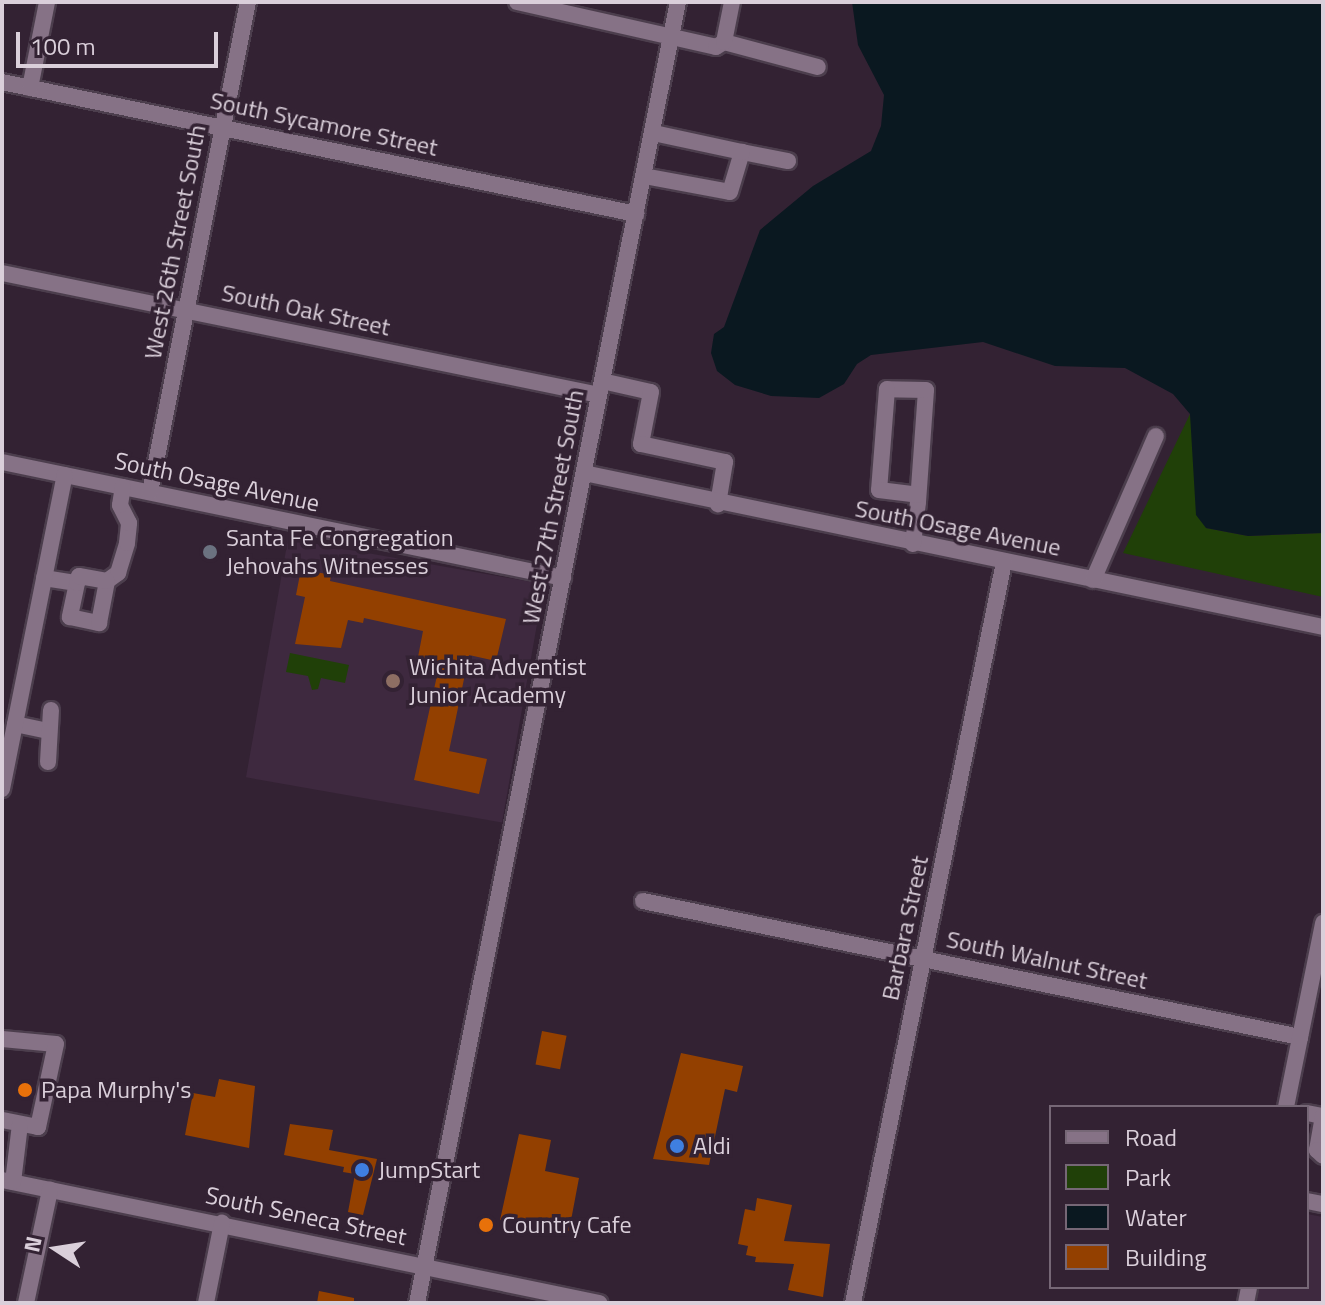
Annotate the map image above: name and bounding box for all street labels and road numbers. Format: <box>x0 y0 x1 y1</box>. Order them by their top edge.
street label: South Sycamore Street <box>208 86 440 162</box>
street label: West 26th Street South <box>138 122 212 362</box>
street label: South Oak Street <box>219 278 393 342</box>
street label: West 27th Street South <box>516 387 590 627</box>
street label: South Osage Avenue <box>112 446 322 518</box>
street label: South Osage Avenue <box>853 494 1063 562</box>
street label: Barbara Street <box>876 853 934 1003</box>
street label: South Walnut Street <box>944 925 1150 995</box>
street label: South Seneca Street <box>203 1181 409 1251</box>

